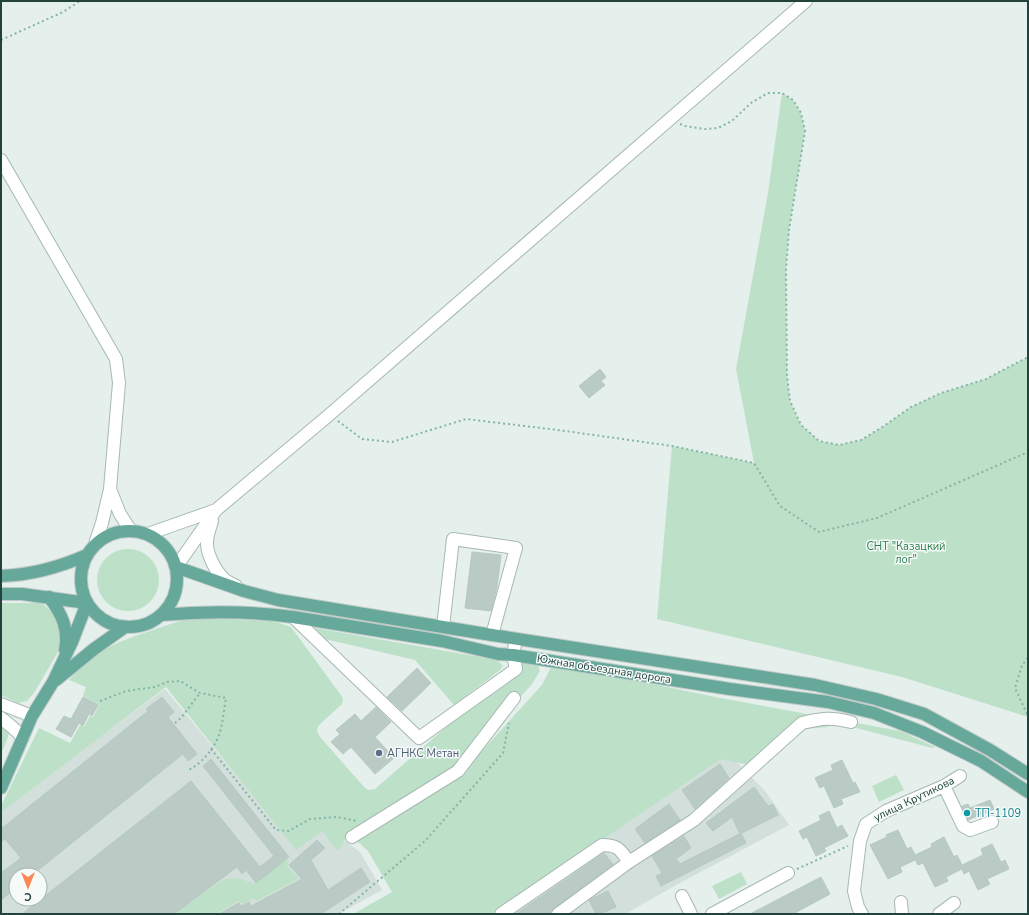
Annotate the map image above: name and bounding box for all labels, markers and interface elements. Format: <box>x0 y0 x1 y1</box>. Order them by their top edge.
park label: СНТ "Казацкий лог" <box>866 539 946 567</box>
street label: Южная объездная дорога <box>536 651 672 687</box>
place label: АГНКС Метан <box>387 746 459 761</box>
marker: АГНКС Метан <box>374 748 384 758</box>
street label: улица Крутикова <box>871 773 957 825</box>
place label: ТП-1109 <box>975 806 1021 821</box>
marker: ТП-1109 <box>962 808 972 818</box>
north arrow <box>8 867 48 907</box>
text: С <box>24 889 32 904</box>

